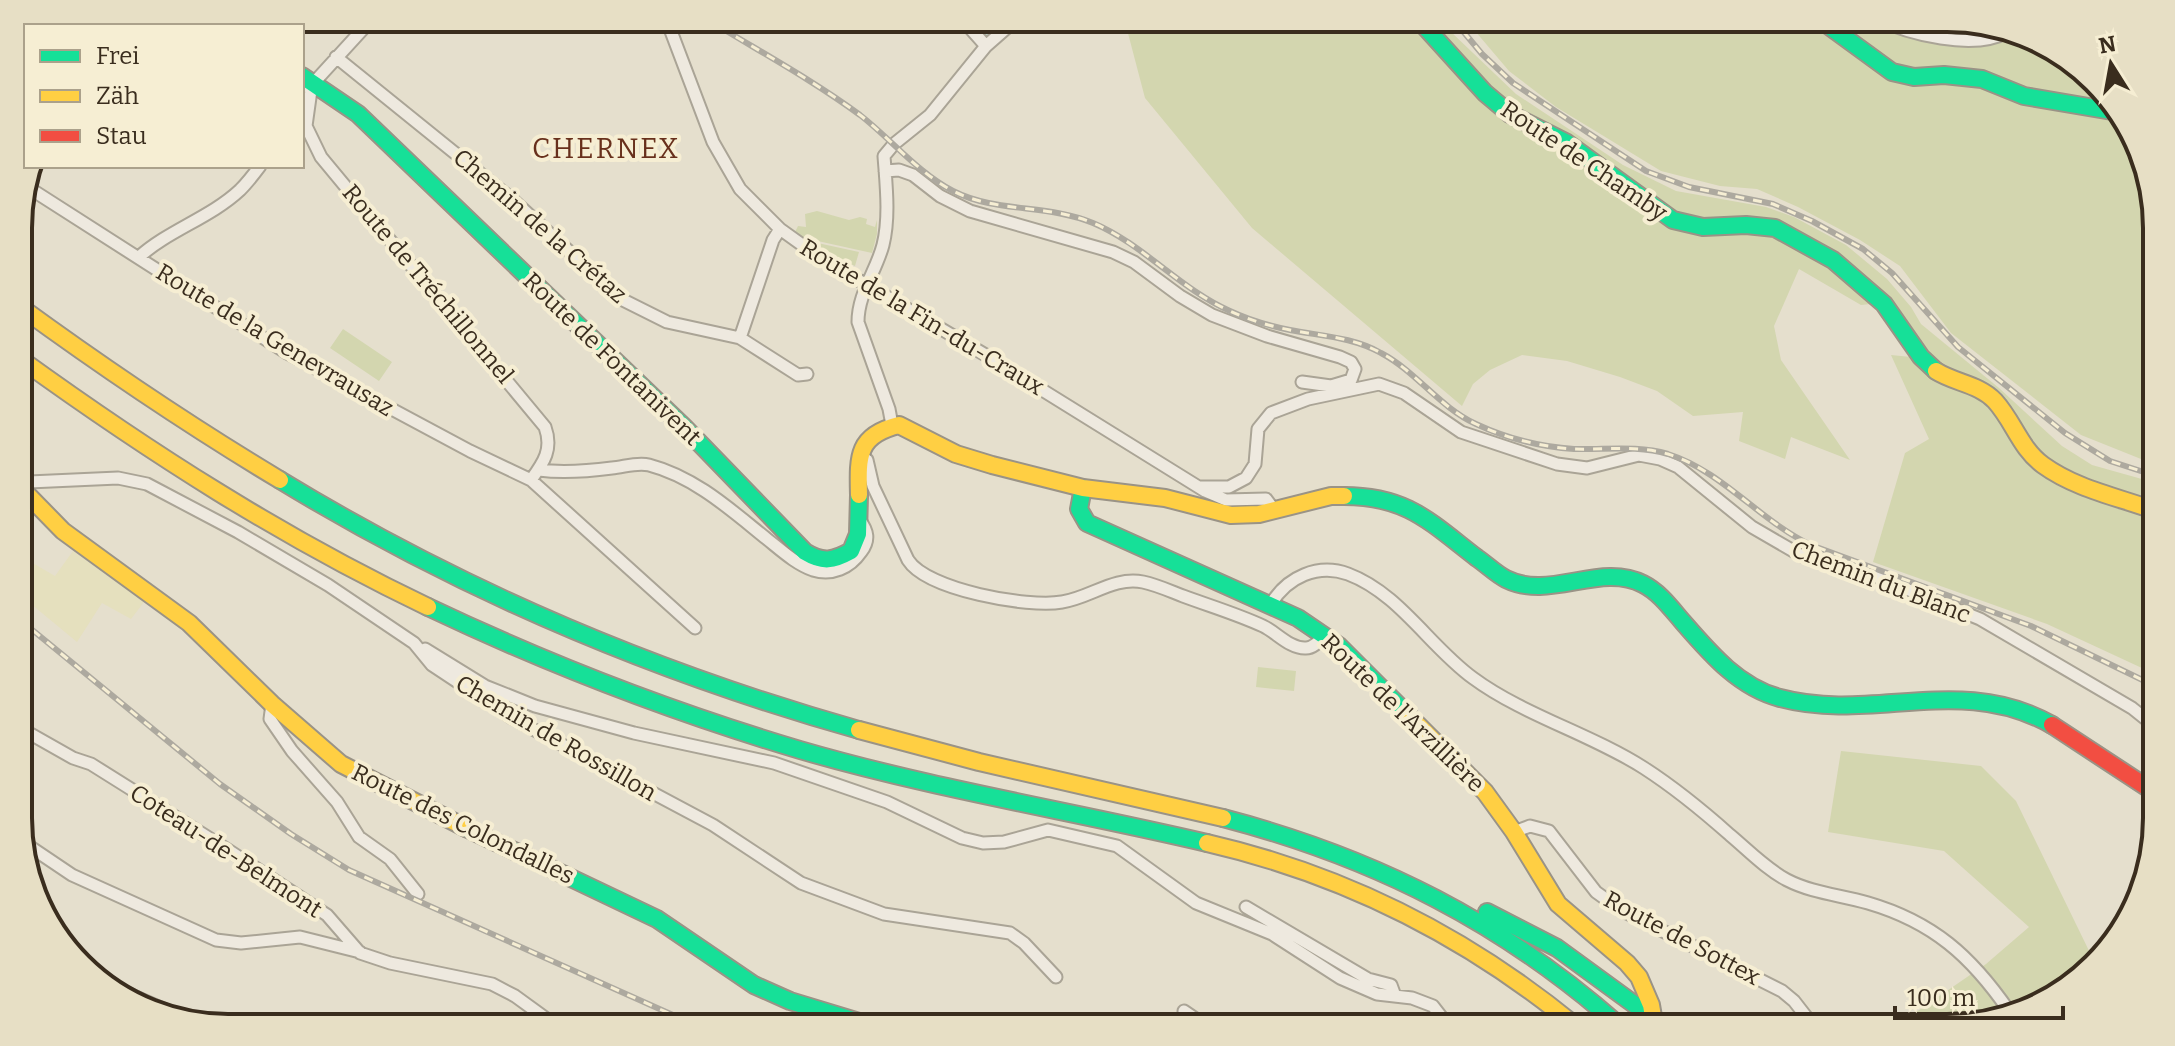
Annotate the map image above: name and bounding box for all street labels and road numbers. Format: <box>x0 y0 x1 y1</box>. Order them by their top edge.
street label: Route de Chamby <box>1496 95 1673 227</box>
street label: Chemin de la Crétaz <box>448 143 632 309</box>
street label: Route de Tréchillonnel <box>337 179 519 389</box>
street label: Route de la Fin-du-Craux <box>795 233 1049 401</box>
street label: Route de la Genevrausaz <box>151 258 399 422</box>
street label: Route de Fontanivent <box>517 267 707 451</box>
street label: Chemin du Blanc <box>1788 535 1974 629</box>
street label: Route de l'Arzillière <box>1316 628 1490 798</box>
street label: Chemin de Rossillon <box>451 669 661 807</box>
street label: Route des Colondalles <box>347 758 579 890</box>
street label: Coteau-de-Belmont <box>125 778 328 924</box>
street label: Route de Sottex <box>1599 885 1765 991</box>

